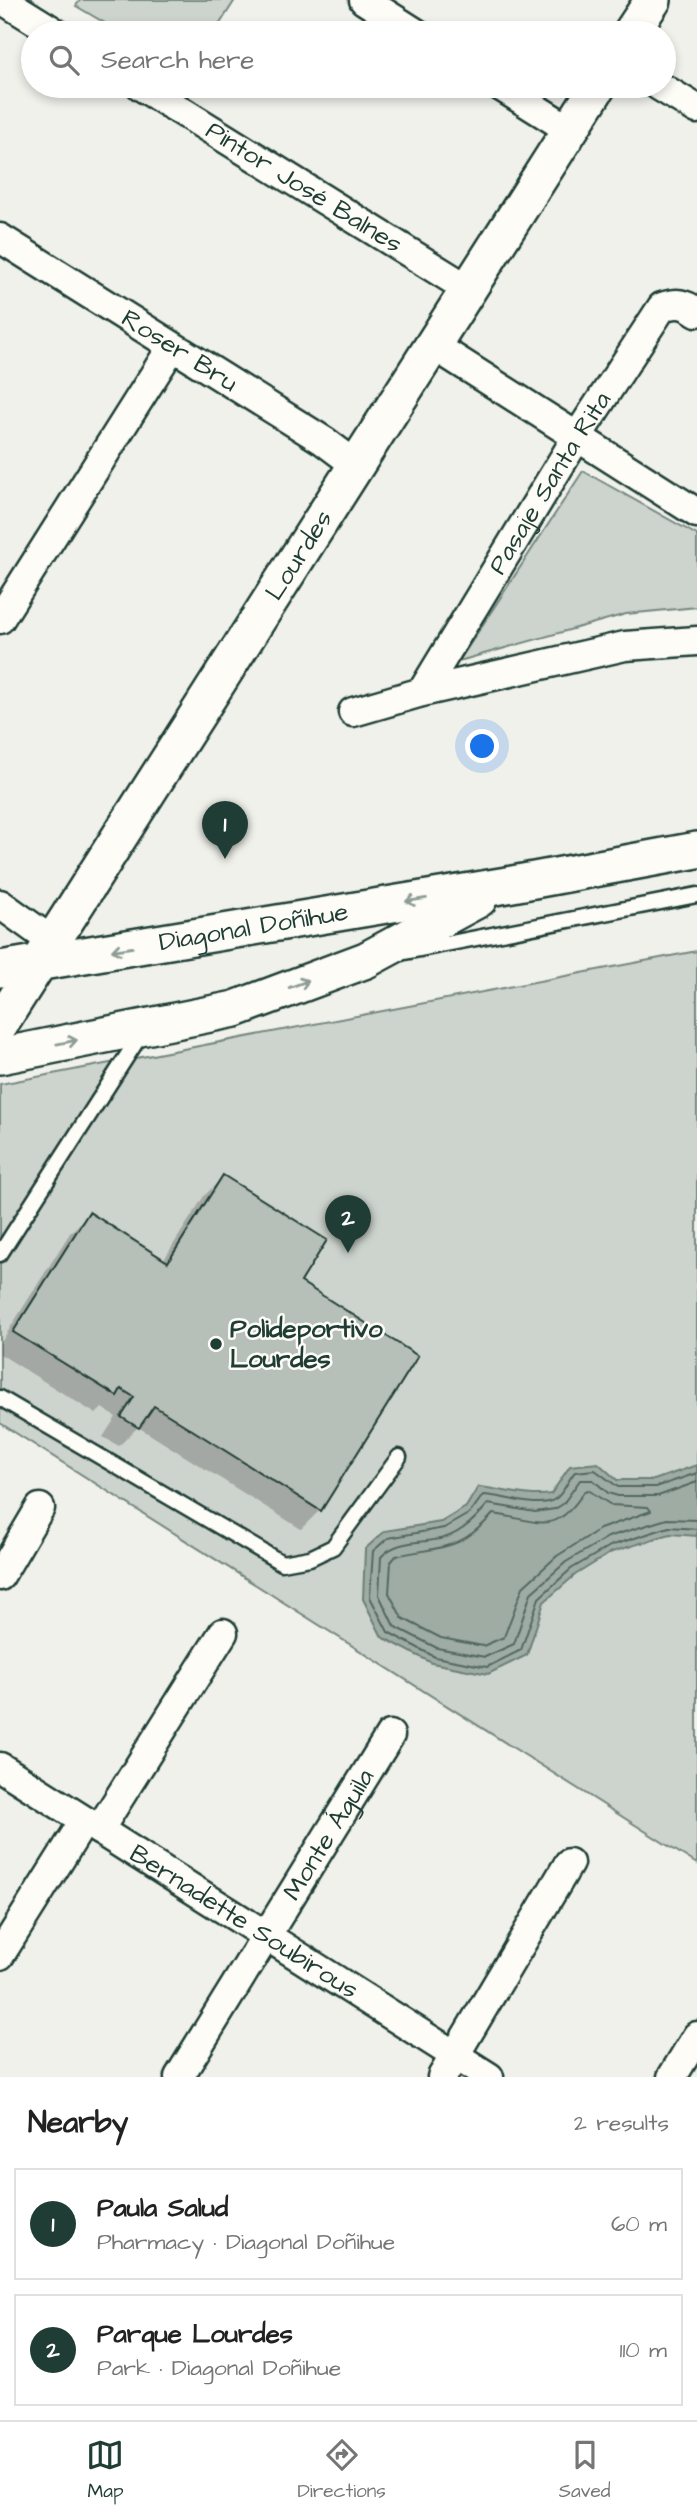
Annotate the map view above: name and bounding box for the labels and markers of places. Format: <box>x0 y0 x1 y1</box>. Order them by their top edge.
pin: 1 <box>202 801 248 859</box>
pin: 2 <box>325 1195 371 1253</box>
place label: Polideportivo Lourdes <box>230 1311 383 1377</box>
marker: Polideportivo Lourdes <box>208 1336 224 1352</box>

